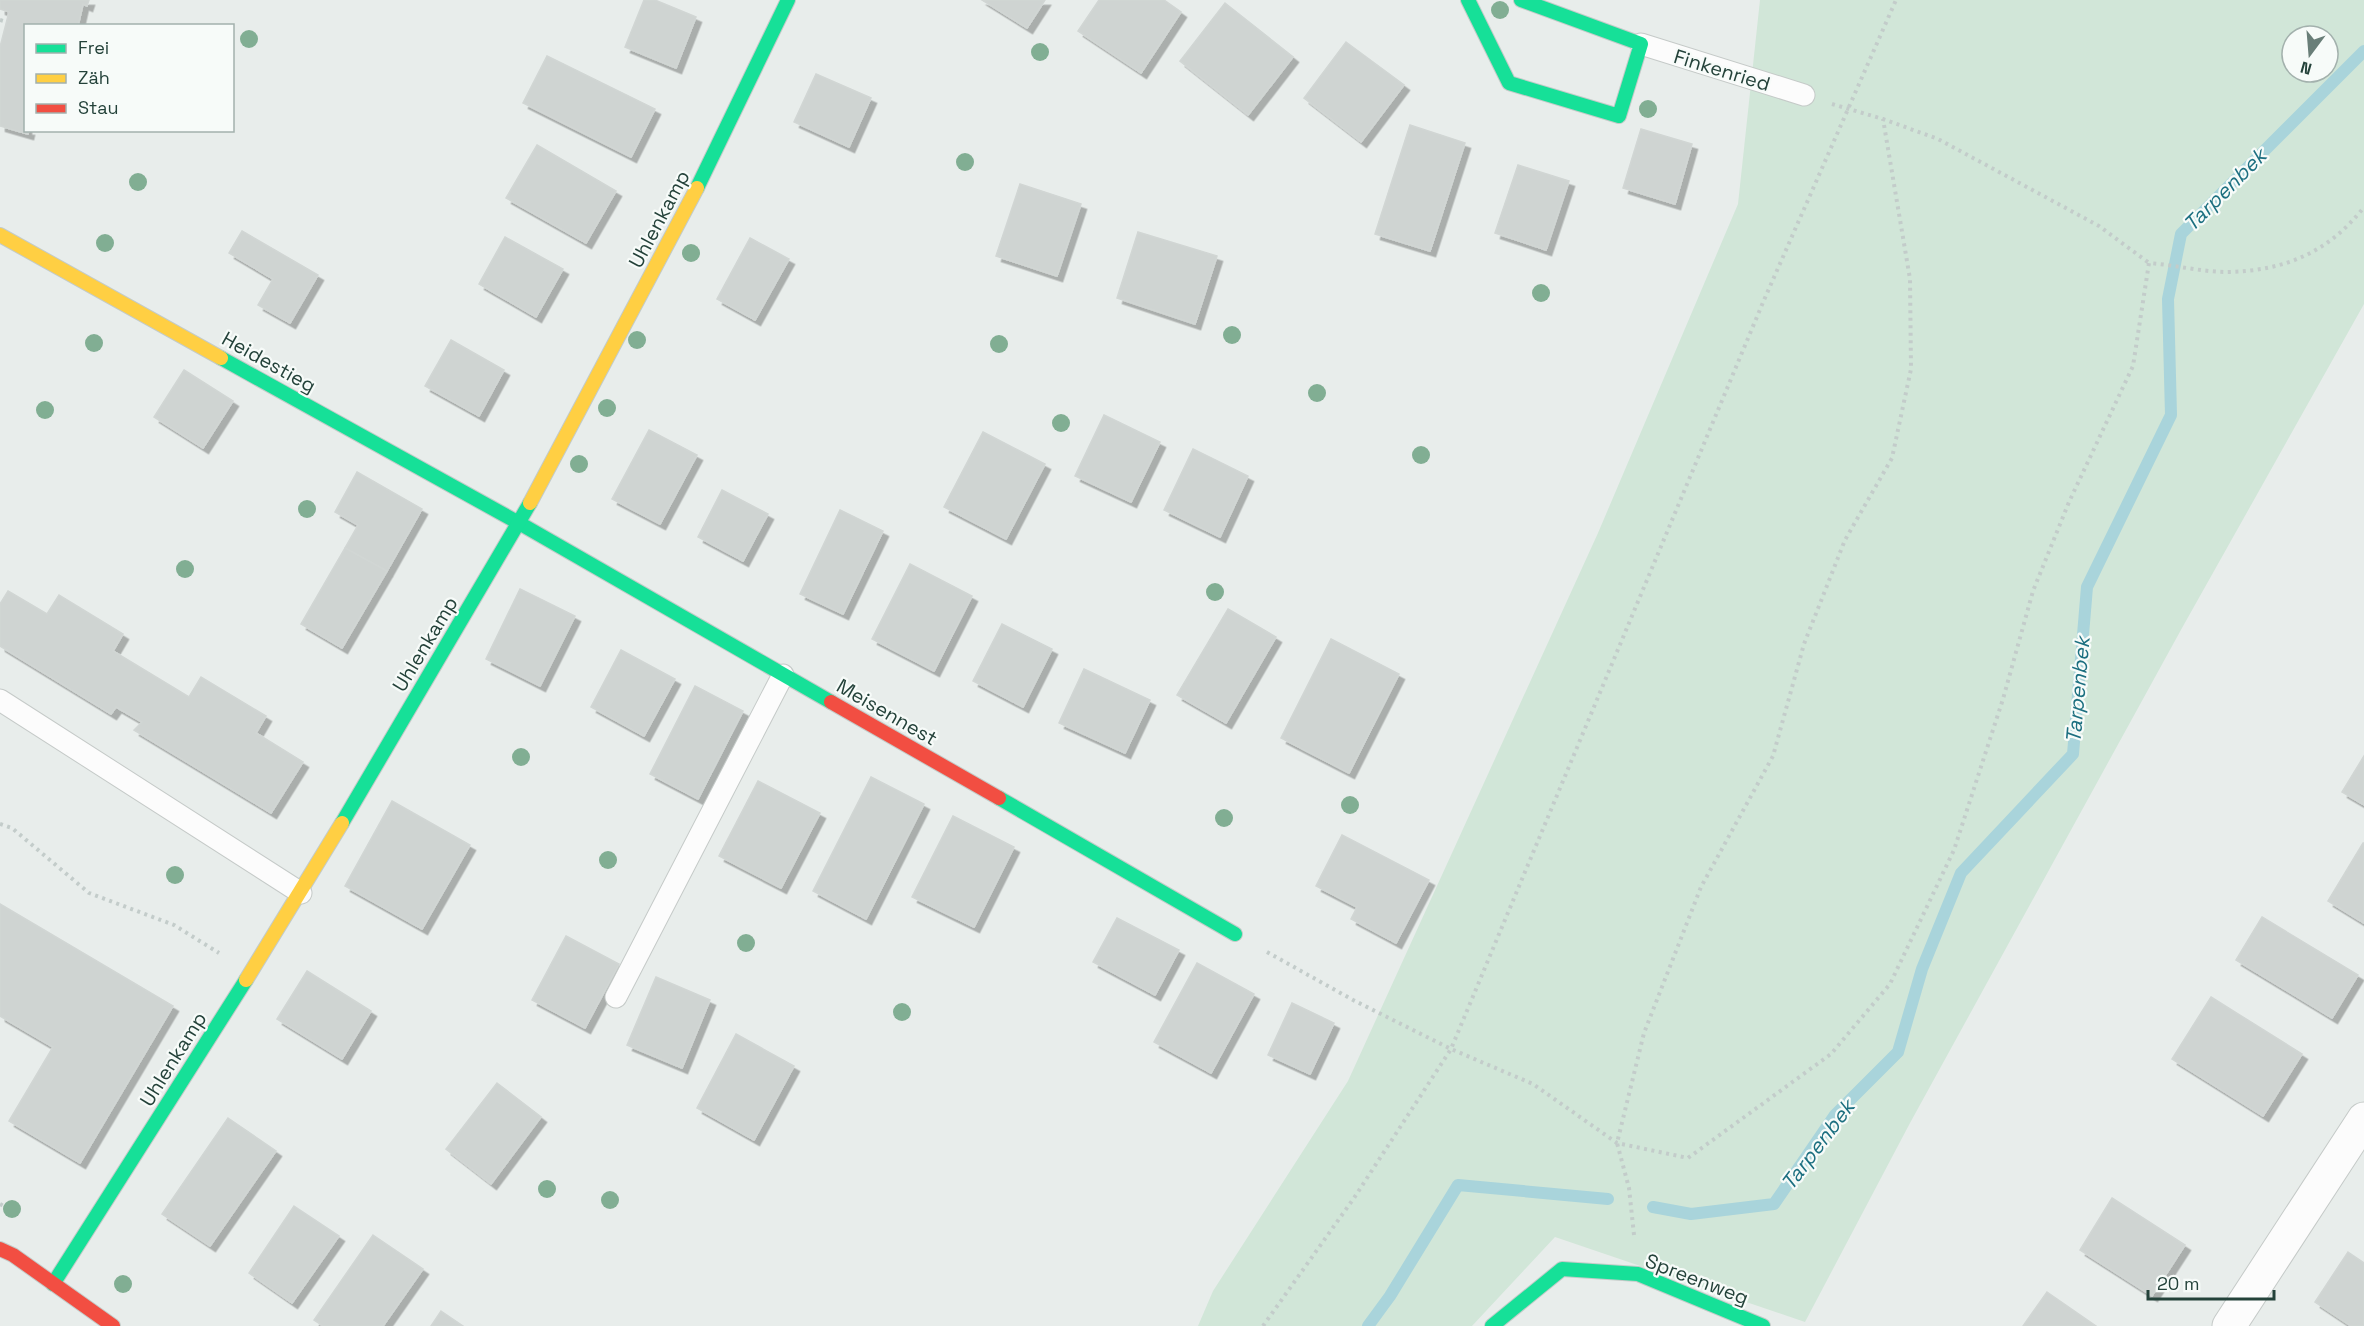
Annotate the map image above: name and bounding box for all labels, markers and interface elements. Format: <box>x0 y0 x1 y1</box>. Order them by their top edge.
legend <box>24 24 234 132</box>
north arrow <box>2280 24 2340 84</box>
text: Frei <box>78 36 109 59</box>
street label: Finkenried <box>1671 43 1773 97</box>
text: N <box>2298 56 2314 80</box>
text: Zäh <box>78 66 110 89</box>
text: Stau <box>78 96 118 119</box>
water label: Tarpenbek <box>2177 141 2274 237</box>
street label: Uhlenkamp <box>622 166 696 272</box>
street label: Heidestieg <box>217 325 321 399</box>
street label: Uhlenkamp <box>386 592 464 696</box>
water label: Tarpenbek <box>2059 633 2096 744</box>
street label: Meisennest <box>832 673 942 751</box>
street label: Uhlenkamp <box>134 1007 212 1111</box>
water label: Tarpenbek <box>1775 1092 1862 1195</box>
street label: Spreenweg <box>1642 1247 1752 1311</box>
scale bar <box>2148 1263 2274 1301</box>
text: 20 m <box>2157 1272 2200 1295</box>

